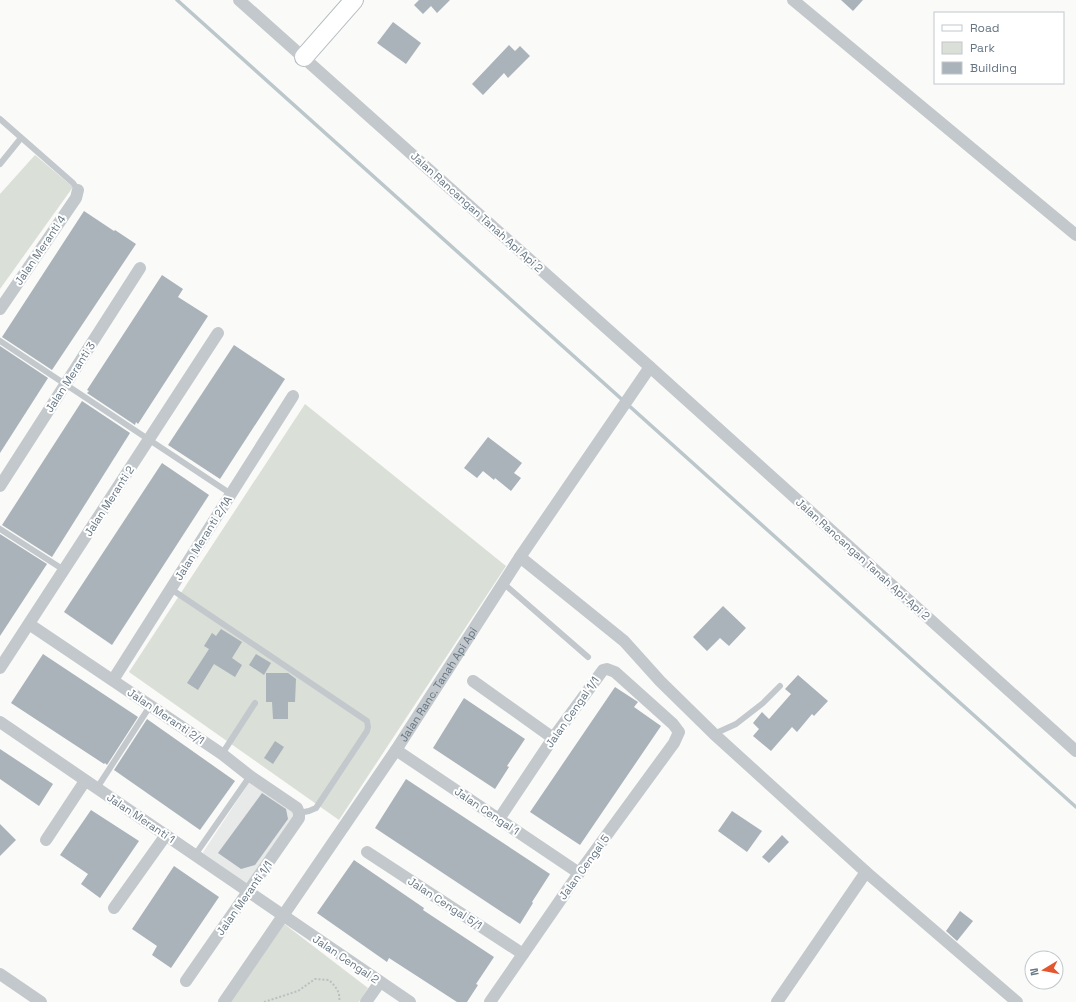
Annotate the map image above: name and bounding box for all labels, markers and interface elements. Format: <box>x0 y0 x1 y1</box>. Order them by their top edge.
legend <box>934 12 1064 84</box>
text: Road <box>970 20 999 36</box>
text: Park <box>970 40 995 56</box>
text: Building <box>970 60 1017 76</box>
street label: Jalan Rancangan Tanah Api Api 2 <box>408 149 546 275</box>
street label: Jalan Meranti 4 <box>11 212 69 288</box>
street label: Jalan Meranti 3 <box>42 339 98 415</box>
street label: Jalan Meranti 2 <box>81 463 137 539</box>
street label: Jalan Meranti 2/1A <box>171 493 235 583</box>
street label: Jalan Rancangan Tanah Api-Api 2 <box>793 495 933 623</box>
street label: Jalan Ranc. Tanah Api Api <box>396 624 480 744</box>
street label: Jalan Cengal 1/1 <box>542 674 602 750</box>
street label: Jalan Meranti 2/1 <box>125 685 207 747</box>
street label: Jalan Cengal 1 <box>452 784 522 838</box>
street label: Jalan Meranti 1 <box>104 790 178 846</box>
street label: Jalan Cengal 5 <box>556 831 613 902</box>
street label: Jalan Meranti 1/1 <box>213 858 275 938</box>
street label: Jalan Cengal 5/1 <box>405 874 485 932</box>
street label: Jalan Cengal 2 <box>310 932 382 987</box>
north arrow <box>1024 950 1064 990</box>
text: N <box>1027 967 1042 977</box>

